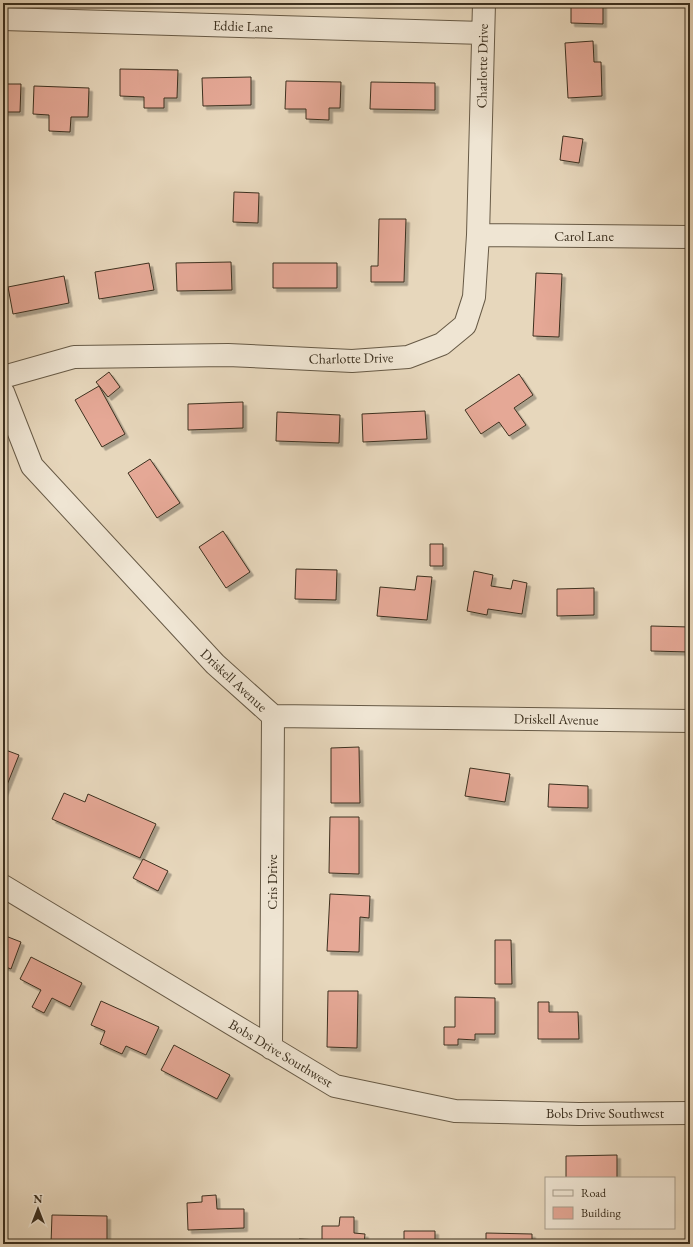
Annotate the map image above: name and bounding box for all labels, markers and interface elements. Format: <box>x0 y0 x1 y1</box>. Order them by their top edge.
street label: Eddie Lane <box>213 16 274 36</box>
street label: Charlotte Drive <box>472 23 492 108</box>
street label: Carol Lane <box>554 227 614 245</box>
street label: Charlotte Drive <box>309 348 394 368</box>
street label: Driskell Avenue <box>197 644 272 716</box>
street label: Driskell Avenue <box>513 709 599 729</box>
street label: Cris Drive <box>263 854 281 910</box>
street label: Bobs Drive Southwest <box>226 1015 337 1091</box>
street label: Bobs Drive Southwest <box>546 1104 665 1122</box>
legend <box>545 1177 675 1229</box>
text: Road <box>581 1185 607 1201</box>
north arrow <box>18 1189 58 1229</box>
text: N <box>34 1192 43 1206</box>
text: Building <box>581 1205 622 1221</box>

